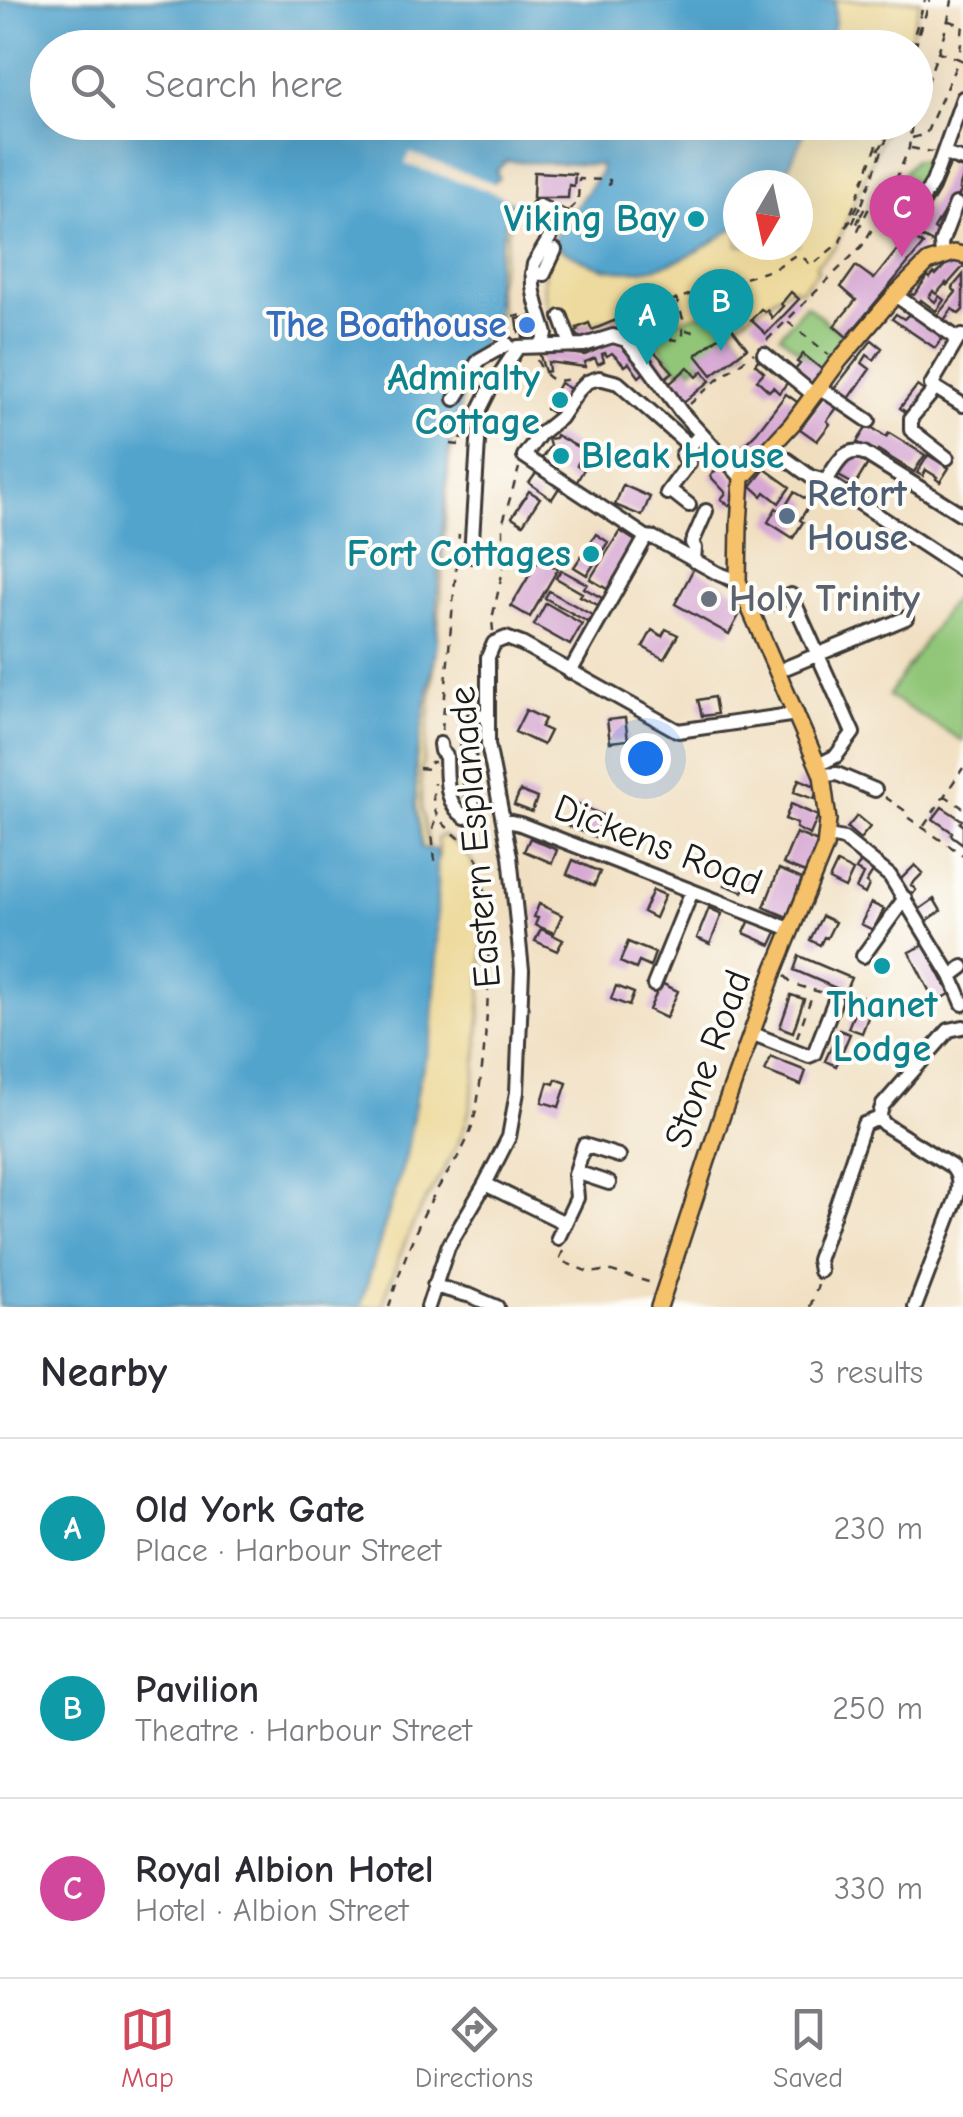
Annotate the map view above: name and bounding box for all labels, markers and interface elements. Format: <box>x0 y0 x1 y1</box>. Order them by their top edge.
search box <box>30 30 933 140</box>
icon: search <box>65 58 120 113</box>
text: Search here <box>145 63 343 107</box>
north arrow <box>723 170 813 260</box>
pin: C <box>870 174 934 257</box>
place label: Viking Bay <box>504 197 677 241</box>
marker: Viking Bay <box>685 208 707 230</box>
pin: B <box>688 268 754 351</box>
pin: A <box>614 282 680 365</box>
place label: The Boathouse <box>266 303 507 347</box>
marker: The Boathouse <box>516 314 538 336</box>
place label: Admiralty Cottage <box>387 356 541 444</box>
marker: Admiralty Cottage <box>549 389 571 411</box>
place label: Bleak House <box>581 434 784 478</box>
marker: Bleak House <box>550 445 572 467</box>
place label: Retort House <box>807 472 908 560</box>
marker: Retort House <box>776 505 798 527</box>
place label: Fort Cottages <box>347 532 571 576</box>
marker: Fort Cottages <box>580 543 602 565</box>
place label: Holy Trinity <box>729 577 920 621</box>
marker: Holy Trinity <box>698 588 720 610</box>
street label: Eastern Esplanade <box>440 684 510 990</box>
your location <box>620 733 671 784</box>
street label: Dickens Road <box>548 785 768 905</box>
marker: Thanet Lodge <box>871 955 893 977</box>
street label: Stone Road <box>656 964 760 1154</box>
place label: Thanet Lodge <box>826 983 938 1071</box>
text: Nearby <box>40 1348 167 1397</box>
text: 3 results <box>809 1354 923 1391</box>
text: Old York Gate <box>135 1488 365 1532</box>
text: A <box>64 1510 81 1547</box>
text: 230 m <box>833 1510 923 1547</box>
text: Place · Harbour Street <box>135 1532 441 1569</box>
text: Pavilion <box>135 1668 259 1712</box>
text: B <box>63 1690 82 1727</box>
text: 250 m <box>832 1690 923 1727</box>
text: Theatre · Harbour Street <box>135 1712 472 1749</box>
text: Royal Albion Hotel <box>135 1848 434 1892</box>
text: C <box>63 1870 82 1907</box>
text: 330 m <box>834 1870 923 1907</box>
text: Hotel · Albion Street <box>135 1892 408 1929</box>
tab: Map <box>120 2002 175 2094</box>
tab: Directions <box>415 2002 533 2094</box>
tab: Saved <box>773 2002 843 2094</box>

